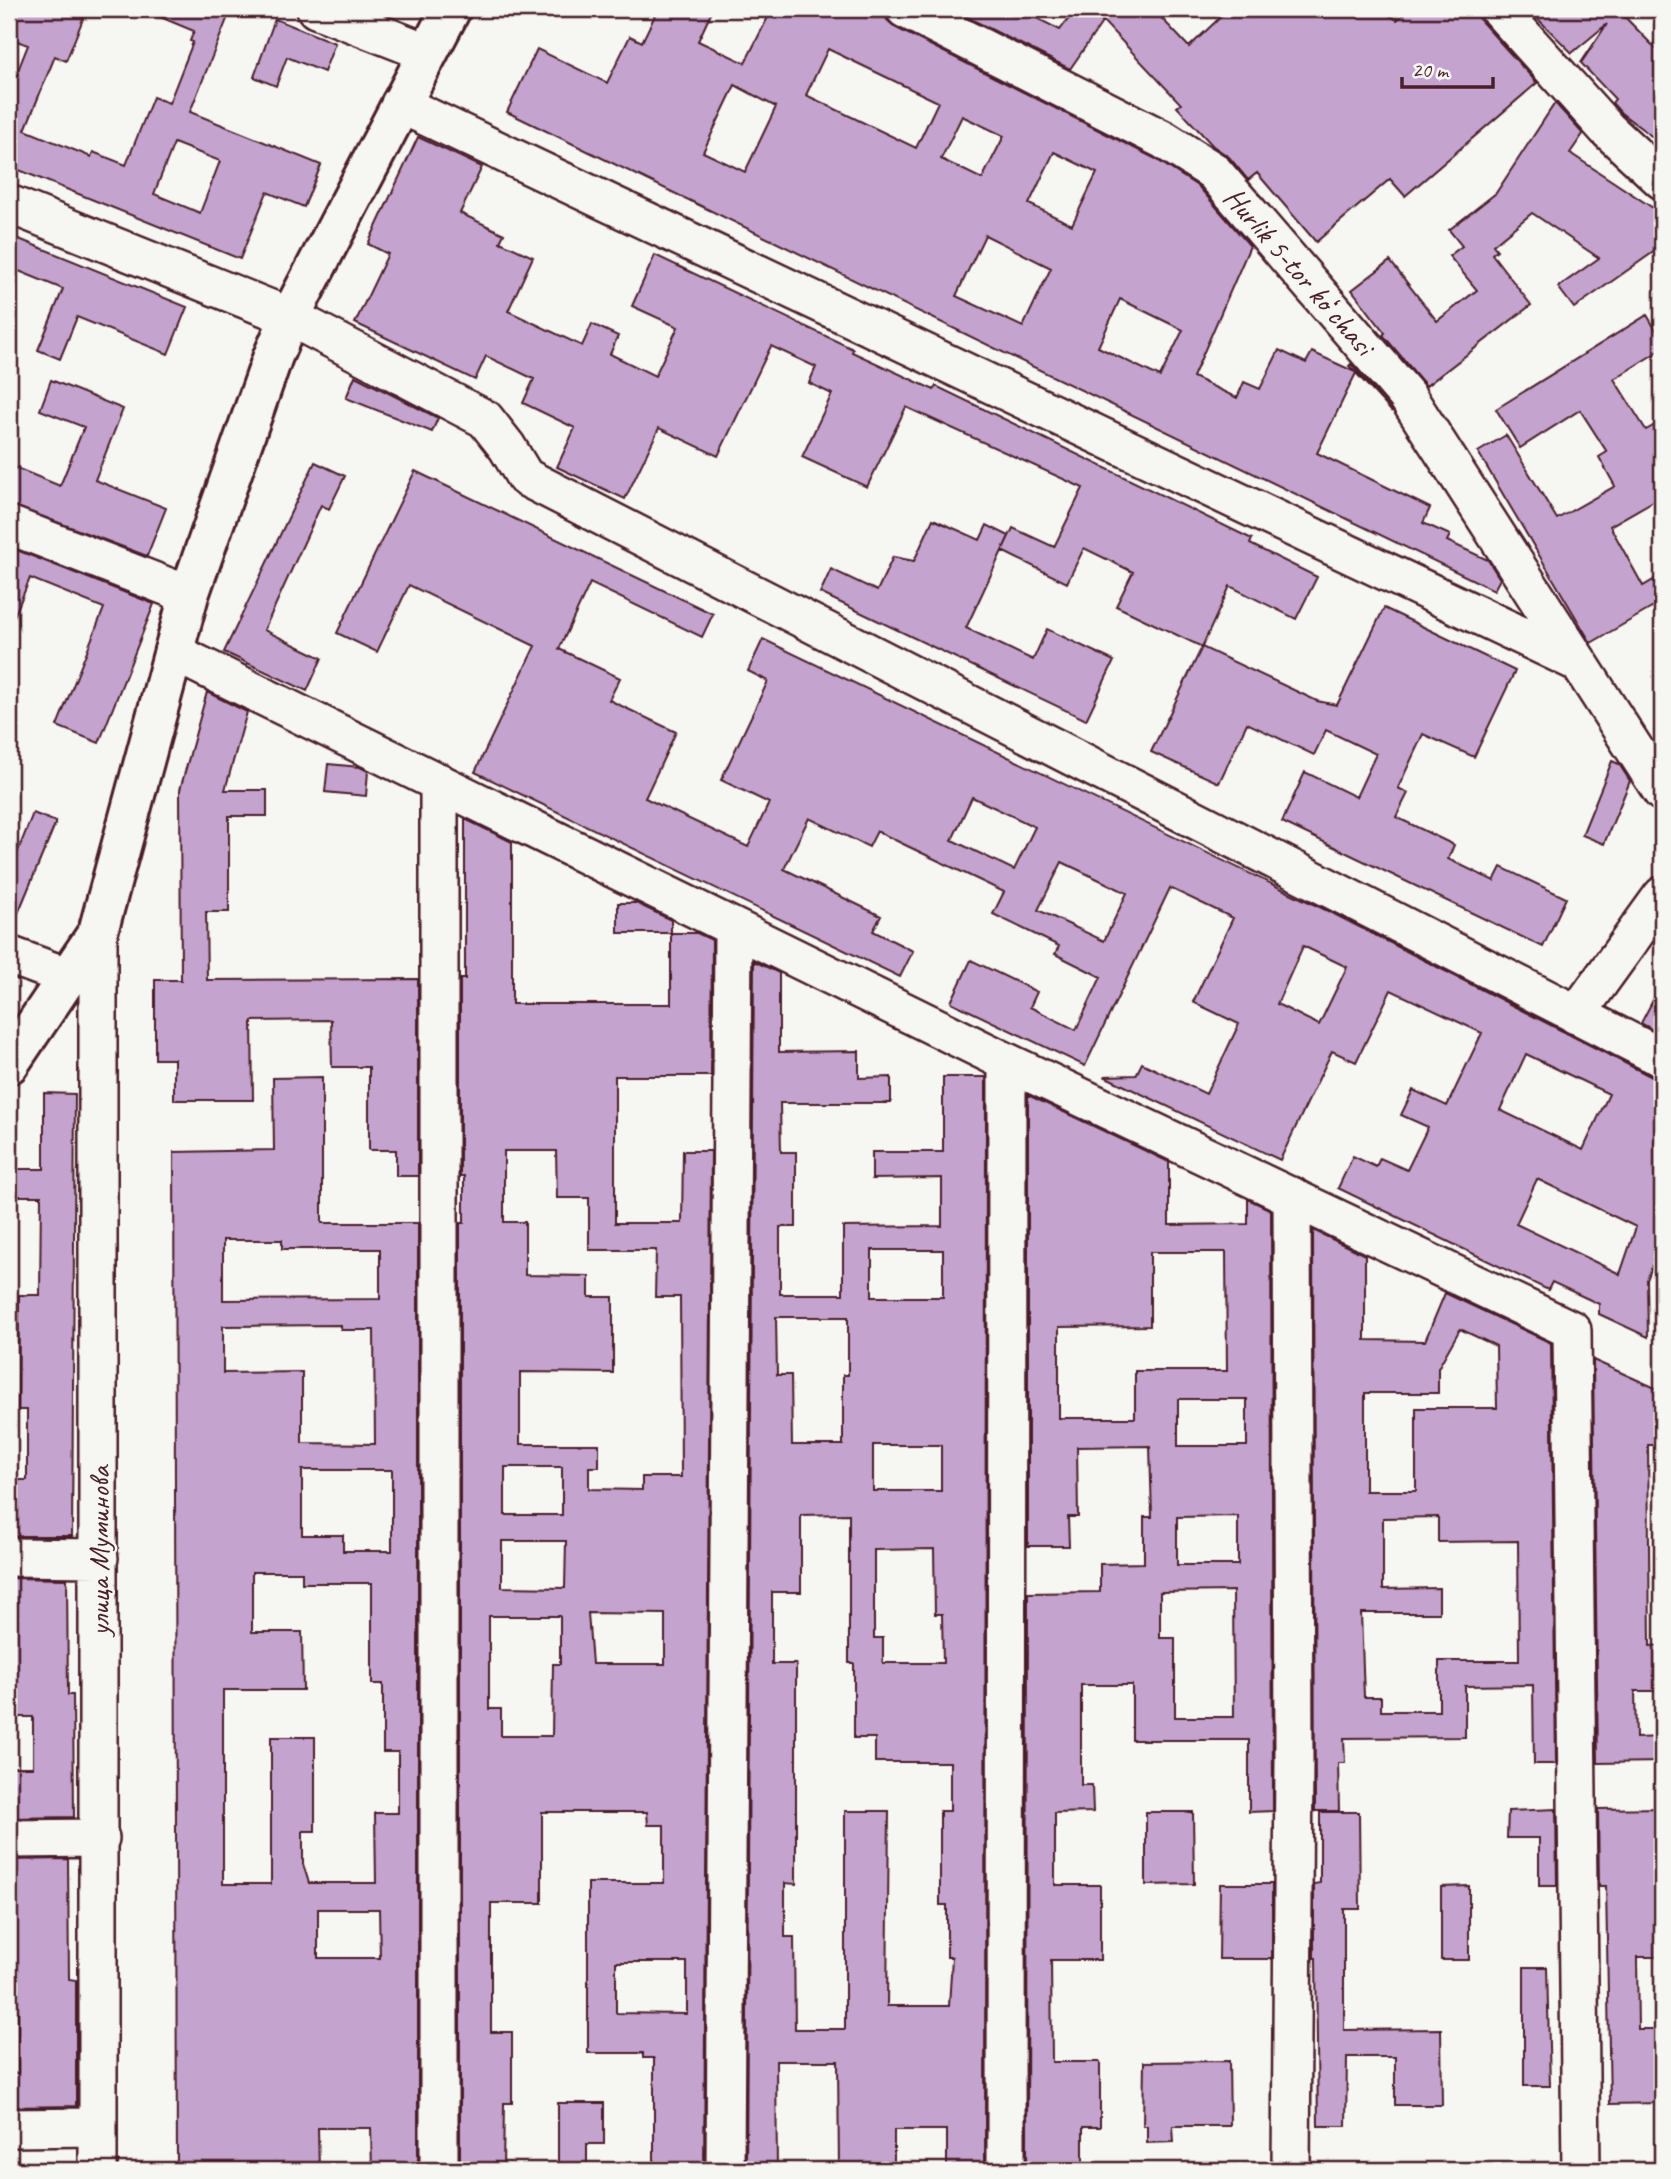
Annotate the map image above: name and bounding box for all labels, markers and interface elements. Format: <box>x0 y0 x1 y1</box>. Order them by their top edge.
scale bar <box>1402 46 1492 90</box>
text: 20 m <box>1412 57 1450 83</box>
street label: Hurlik 5-tor koʻchasi <box>1215 179 1385 366</box>
street label: улица Муминова <box>80 1464 118 1638</box>

